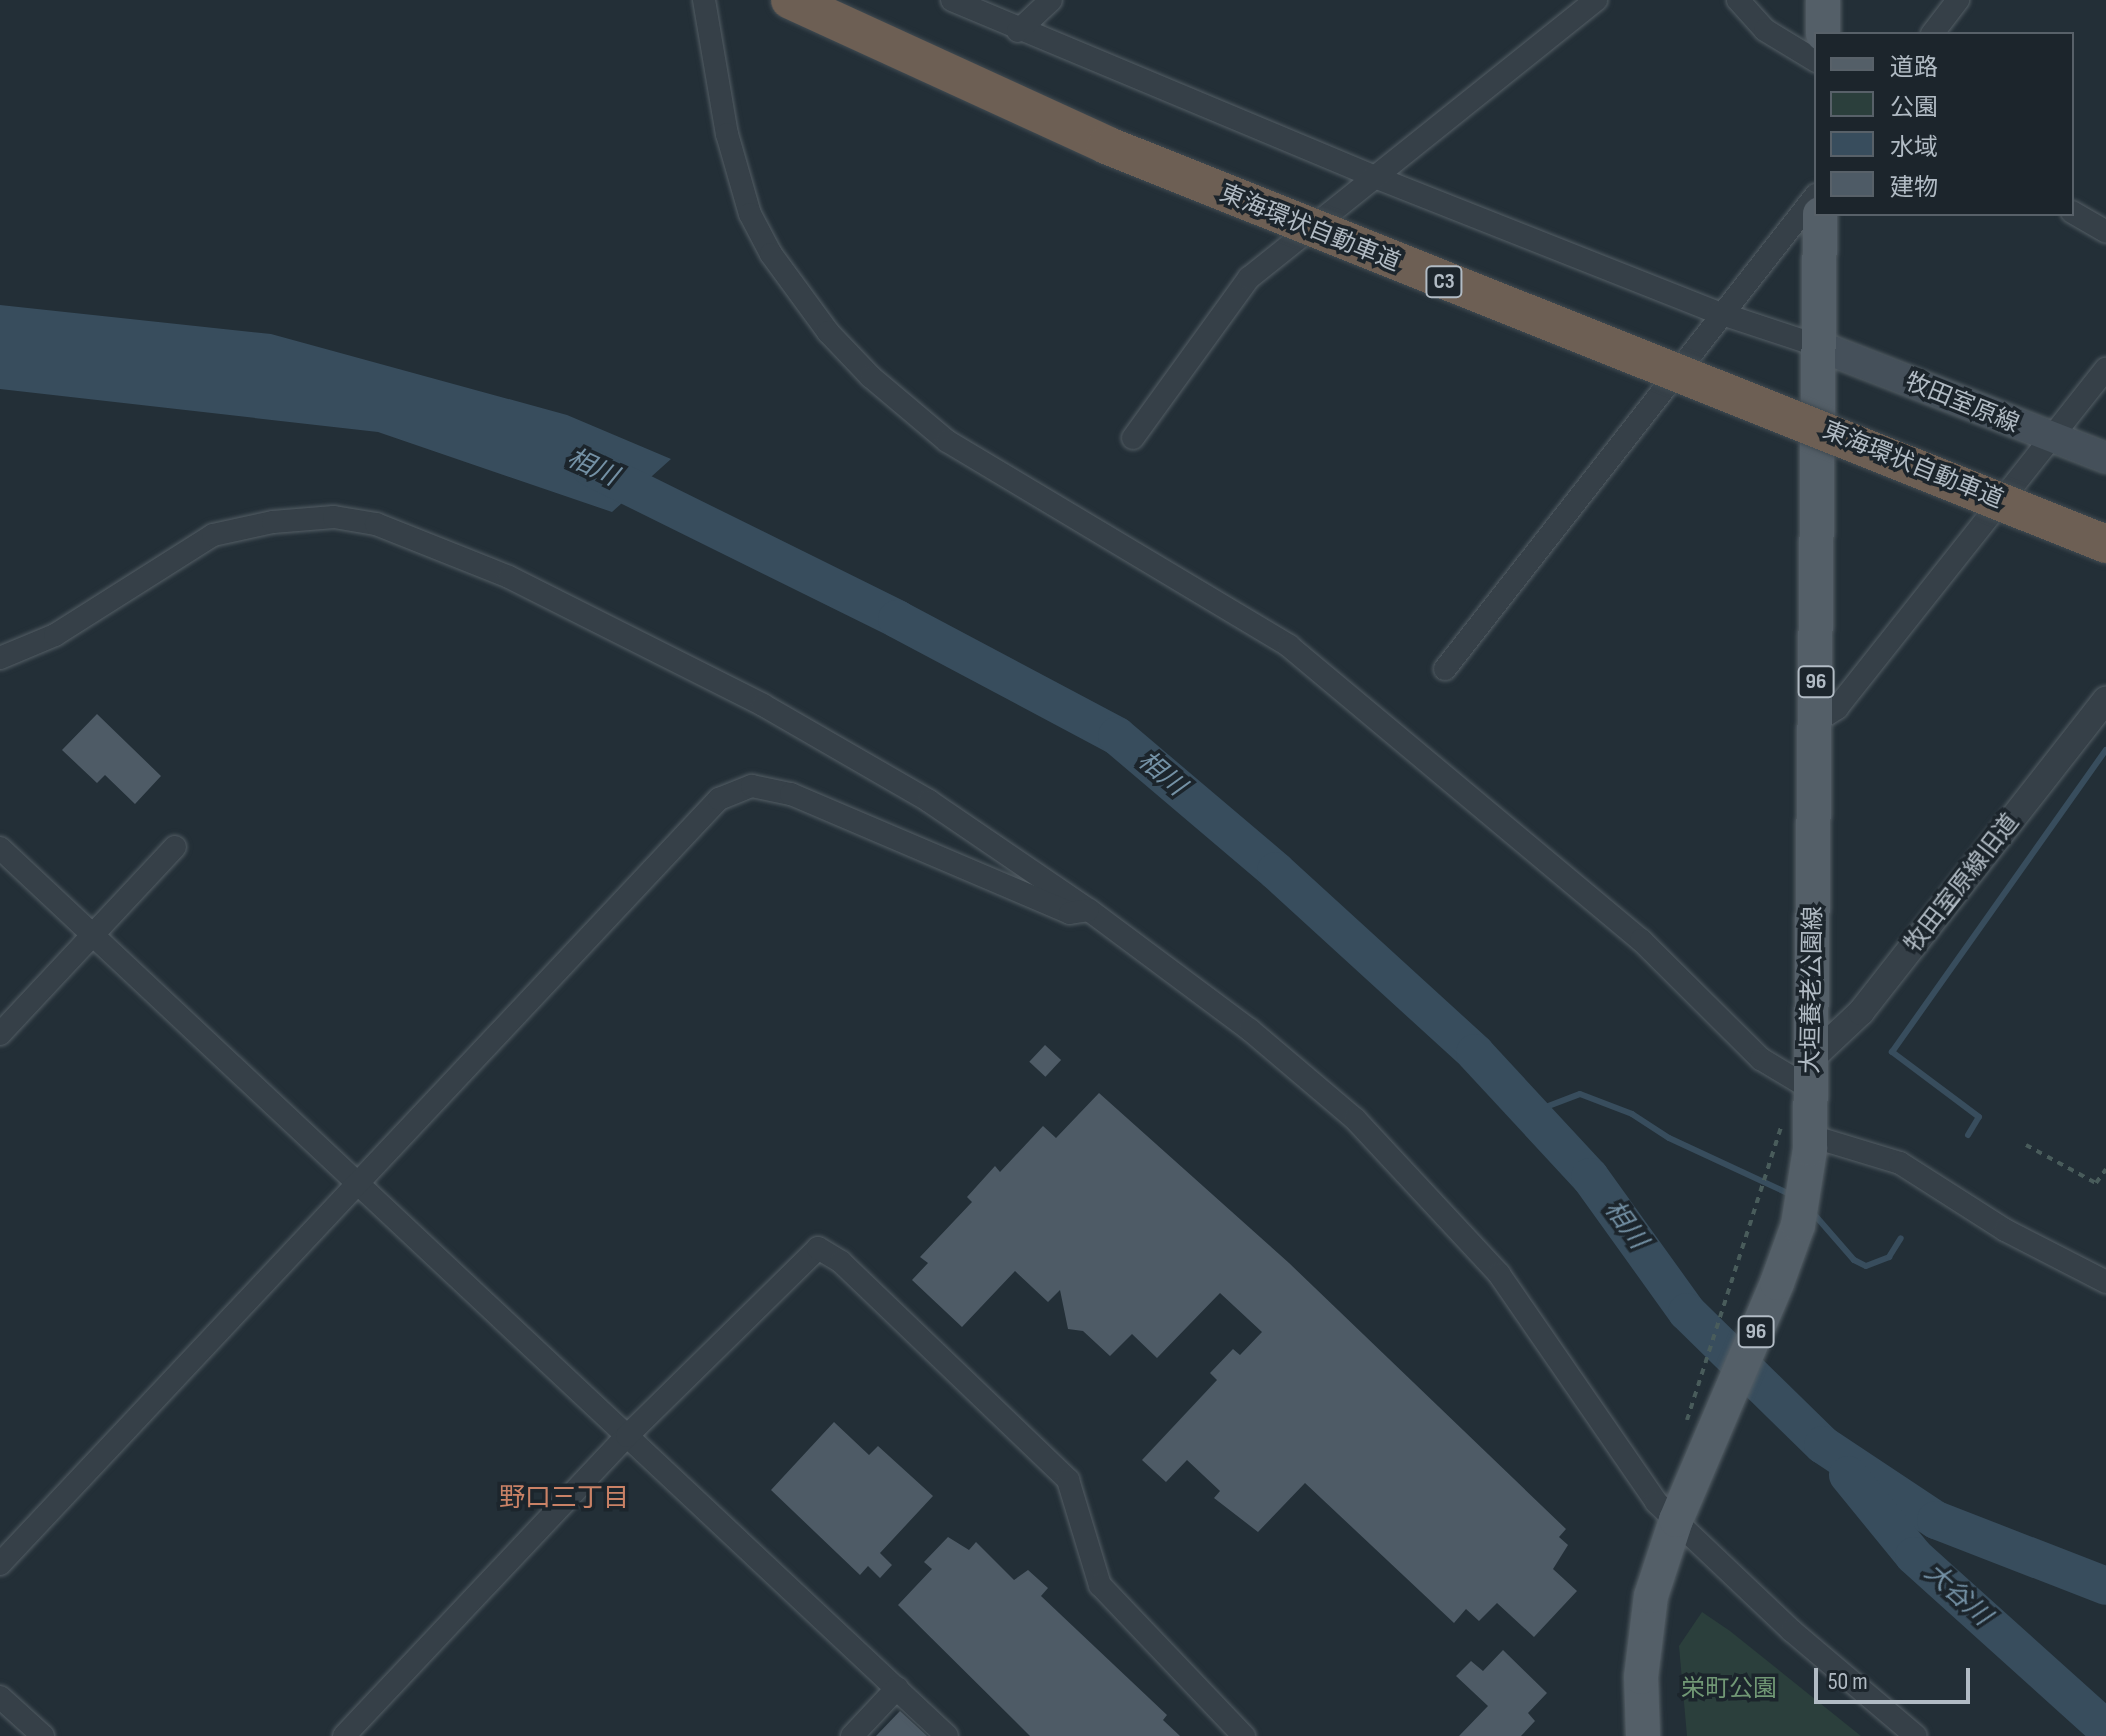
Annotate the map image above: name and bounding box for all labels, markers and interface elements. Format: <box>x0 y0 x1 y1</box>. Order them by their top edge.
legend <box>1814 32 2074 216</box>
text: 道路 <box>1890 53 1938 82</box>
text: 公園 <box>1890 93 1938 122</box>
text: 水域 <box>1890 133 1938 162</box>
text: 建物 <box>1890 173 1938 202</box>
street label: 東海環状自動車道 <box>1216 179 1404 277</box>
road number: C3 <box>1424 264 1464 300</box>
street label: 牧田室原線 <box>1901 367 2023 439</box>
street label: 東海環状自動車道 <box>1819 416 2007 514</box>
water label: 相川 <box>562 443 622 493</box>
road number: 96 <box>1796 664 1836 700</box>
water label: 相川 <box>1131 745 1191 803</box>
street label: 牧田室原線旧道 <box>1899 808 2025 958</box>
street label: 大垣養老公園線 <box>1796 906 1828 1074</box>
water label: 相川 <box>1597 1195 1653 1255</box>
road number: 96 <box>1736 1314 1776 1350</box>
district label: 野口三丁目 <box>499 1483 629 1515</box>
water label: 大谷川 <box>1918 1557 1996 1633</box>
scale bar <box>1818 1652 1974 1702</box>
text: 50 m <box>1828 1667 1868 1696</box>
park label: 栄町公園 <box>1681 1675 1777 1703</box>

